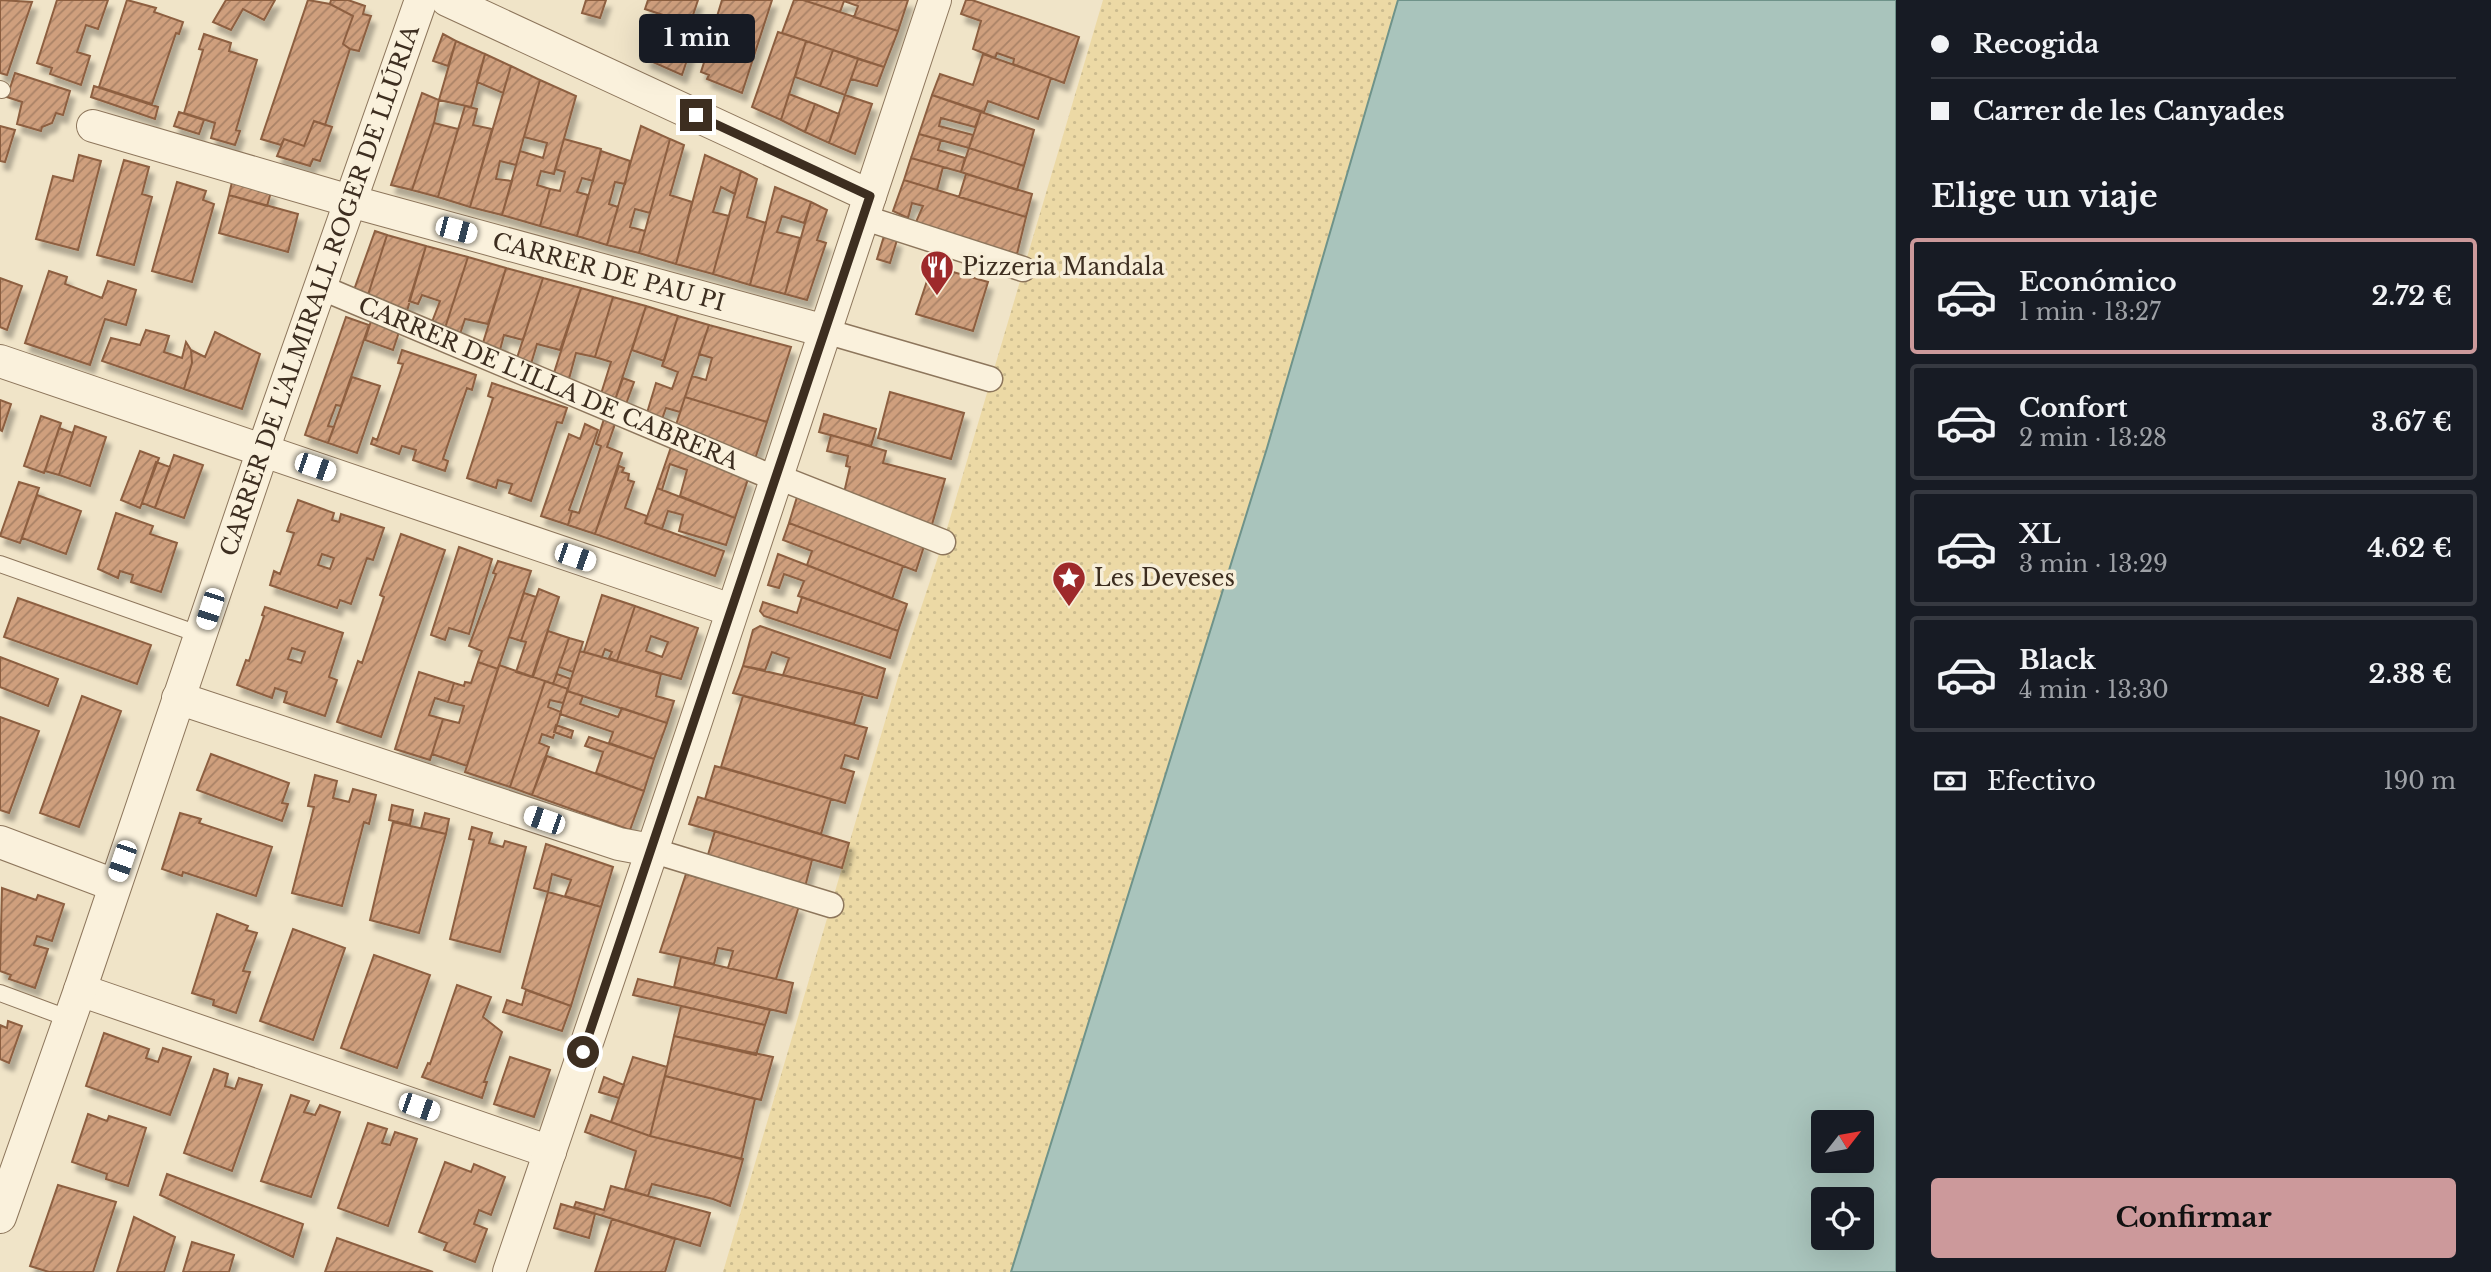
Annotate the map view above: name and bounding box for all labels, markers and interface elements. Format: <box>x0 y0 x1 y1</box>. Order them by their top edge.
callout: 1 min <box>638 13 754 62</box>
street label: CARRER DE L'ALMIRALL ROGER DE LLÚRIA <box>214 20 426 560</box>
text: 1 min <box>664 24 730 52</box>
text: Recogida <box>1973 28 2099 60</box>
text: Carrer de les Canyades <box>1973 95 2285 127</box>
route end <box>680 99 712 131</box>
text: Elige un viaje <box>1931 176 2158 216</box>
car <box>433 214 480 246</box>
street label: CARRER DE PAU PI <box>490 227 728 317</box>
restaurant icon: Pizzeria Mandala <box>918 248 956 297</box>
place label: Pizzeria Mandala <box>962 253 1165 281</box>
icon: car <box>1935 265 1998 328</box>
text: Económico <box>2019 266 2177 298</box>
text: 2.72 € <box>2372 280 2452 312</box>
street label: CARRER DE L'ILLA DE CABRERA <box>354 291 744 476</box>
text: 1 min · 13:27 <box>2019 298 2161 326</box>
icon: car <box>1935 391 1998 454</box>
text: Confort <box>2019 392 2128 424</box>
text: 3.67 € <box>2371 406 2452 438</box>
text: 2 min · 13:28 <box>2019 424 2167 452</box>
car <box>292 450 339 484</box>
icon: car <box>1935 517 1998 580</box>
text: XL <box>2019 518 2061 550</box>
text: 4.62 € <box>2367 532 2452 564</box>
car <box>552 540 599 574</box>
text: 3 min · 13:29 <box>2019 550 2168 578</box>
place icon: Les Deveses <box>1050 559 1088 608</box>
place label: Les Deveses <box>1094 564 1235 592</box>
car <box>194 586 227 632</box>
icon: car <box>1935 643 1998 706</box>
text: Black <box>2019 644 2096 676</box>
text: 2.38 € <box>2369 658 2452 690</box>
text: 4 min · 13:30 <box>2019 676 2169 704</box>
icon: cash <box>1931 762 1969 800</box>
text: Efectivo <box>1987 765 2096 797</box>
text: 190 m <box>2383 767 2456 795</box>
car <box>521 803 568 837</box>
car <box>106 838 139 884</box>
route start <box>567 1036 599 1068</box>
car <box>396 1090 443 1124</box>
north arrow <box>1811 1110 1874 1172</box>
map controls <box>1811 1110 1874 1250</box>
button: Confirmar <box>1931 1178 2456 1258</box>
button: locate <box>1811 1187 1874 1250</box>

